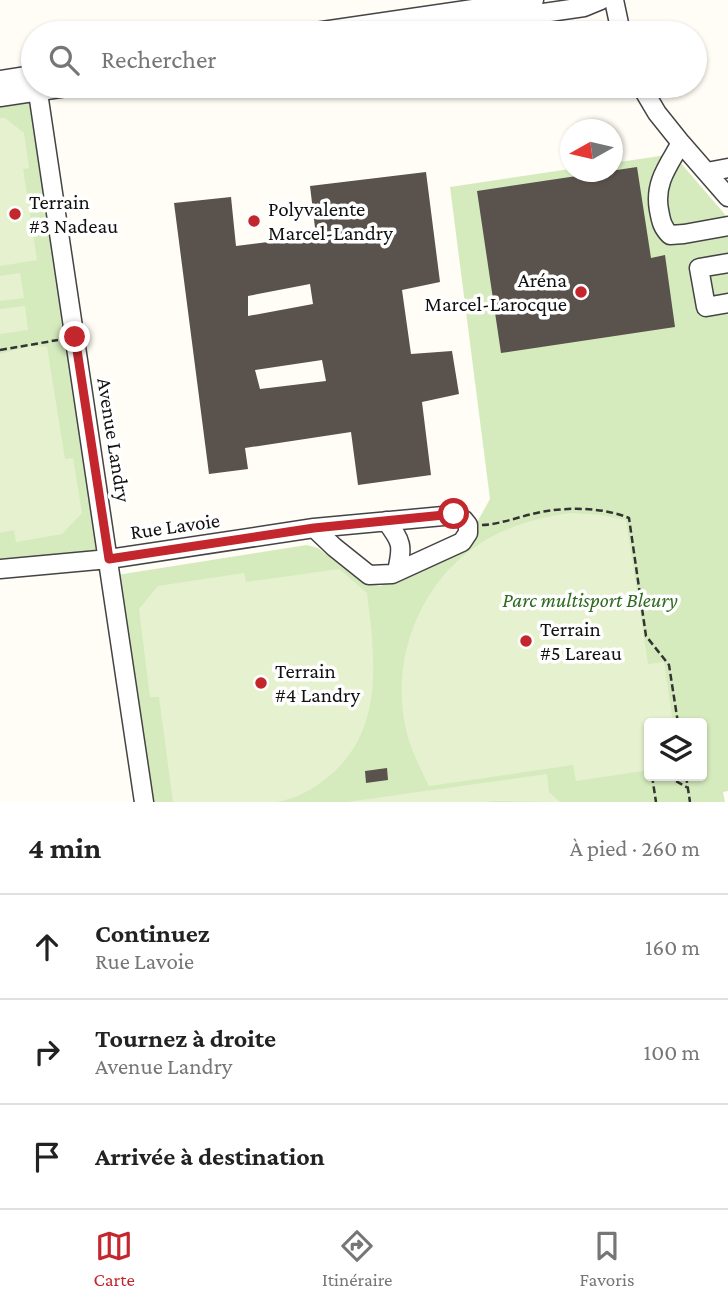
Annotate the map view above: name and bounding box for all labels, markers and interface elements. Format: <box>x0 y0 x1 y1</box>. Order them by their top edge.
search box <box>21 21 707 98</box>
icon: search <box>45 41 83 79</box>
text: Rechercher <box>101 45 217 74</box>
north arrow <box>560 119 623 182</box>
place label: Terrain #3 Nadeau <box>29 190 118 238</box>
place label: Polyvalente Marcel-Landry <box>268 197 393 245</box>
marker: Terrain #3 Nadeau <box>7 206 23 222</box>
marker: Polyvalente Marcel-Landry <box>246 213 262 229</box>
place label: Aréna Marcel-Larocque <box>424 268 567 316</box>
marker: Aréna Marcel-Larocque <box>573 284 589 300</box>
route end <box>59 321 90 352</box>
street label: Avenue Landry <box>92 376 136 504</box>
route start <box>438 498 469 529</box>
street label: Rue Lavoie <box>129 508 221 544</box>
park label: Parc multisport Bleury <box>502 588 678 612</box>
place label: Terrain #5 Lareau <box>540 617 622 665</box>
marker: Terrain #5 Lareau <box>518 633 534 649</box>
place label: Terrain #4 Landry <box>275 659 361 707</box>
marker: Terrain #4 Landry <box>253 675 269 691</box>
map controls <box>644 718 707 781</box>
button: layers <box>644 718 707 781</box>
text: 4 min <box>28 831 101 864</box>
text: À pied · 260 m <box>570 835 700 861</box>
text: Continuez <box>95 919 210 948</box>
icon: ahead <box>28 928 66 966</box>
text: 160 m <box>645 934 700 960</box>
text: Rue Lavoie <box>95 948 194 974</box>
text: Tournez à droite <box>95 1024 276 1053</box>
icon: right <box>28 1033 66 1071</box>
text: 100 m <box>644 1039 700 1065</box>
text: Avenue Landry <box>95 1053 232 1079</box>
icon: arrive <box>28 1138 66 1176</box>
text: Arrivée à destination <box>95 1142 325 1171</box>
tab: Carte <box>94 1227 135 1290</box>
tab: Itinéraire <box>322 1227 392 1290</box>
tab: Favoris <box>580 1227 634 1290</box>

